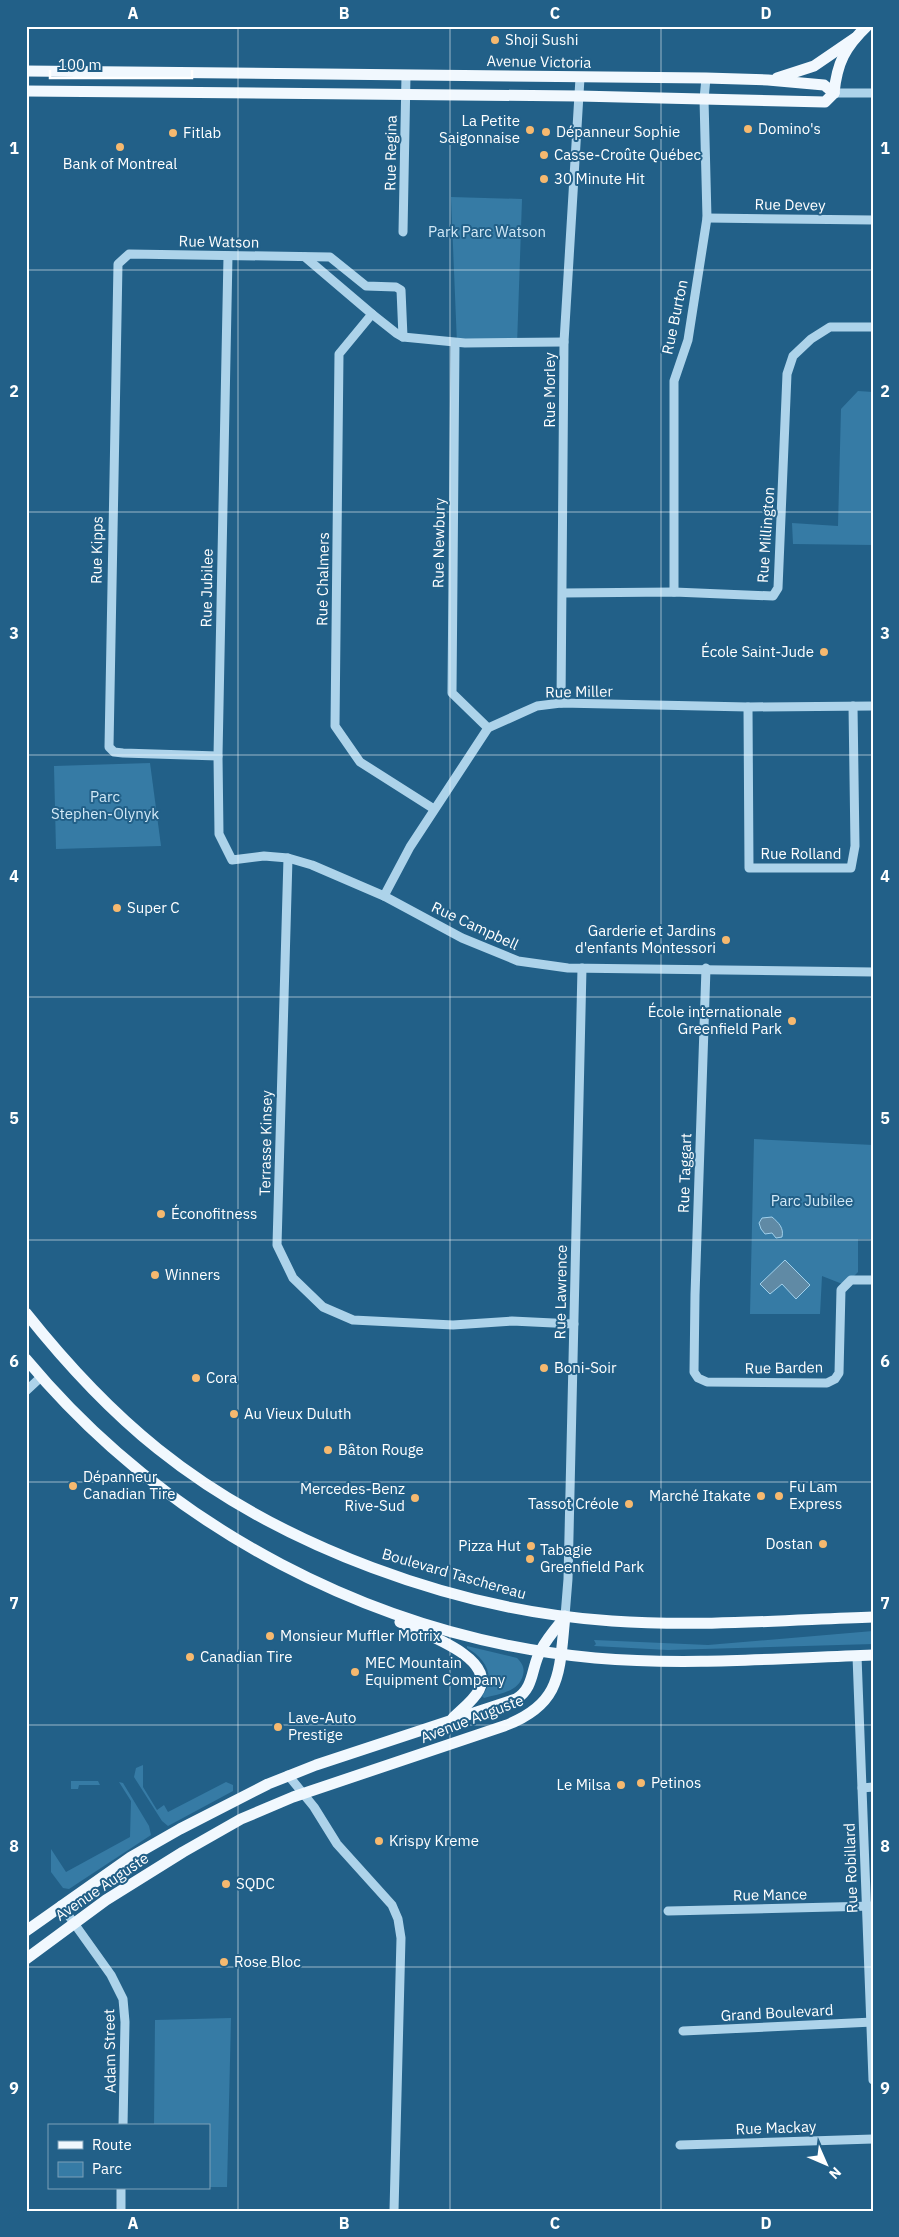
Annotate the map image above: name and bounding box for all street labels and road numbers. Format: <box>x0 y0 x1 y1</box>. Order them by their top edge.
street label: Avenue Victoria <box>486 51 592 72</box>
street label: Rue Regina <box>380 115 401 191</box>
street label: Rue Devey <box>754 194 826 215</box>
street label: Rue Watson <box>179 231 259 252</box>
street label: Rue Burton <box>657 278 692 356</box>
street label: Rue Morley <box>540 352 559 428</box>
street label: Rue Millington <box>753 486 778 584</box>
street label: Rue Newbury <box>428 497 449 588</box>
street label: Rue Kipps <box>86 516 107 584</box>
street label: Rue Chalmers <box>312 532 333 626</box>
street label: Rue Jubilee <box>196 548 217 628</box>
street label: Rue Miller <box>545 681 613 702</box>
street label: Rue Rolland <box>761 844 842 863</box>
street label: Rue Campbell <box>429 897 522 954</box>
street label: Terrasse Kinsey <box>255 1089 276 1196</box>
street label: Rue Taggart <box>674 1133 695 1213</box>
street label: Rue Lawrence <box>550 1244 571 1340</box>
street label: Rue Barden <box>745 1357 823 1378</box>
street label: Boulevard Taschereau <box>380 1544 528 1603</box>
street label: Avenue Auguste <box>418 1690 526 1747</box>
street label: Rue Robillard <box>839 1823 862 1913</box>
street label: Avenue Auguste <box>51 1848 152 1925</box>
street label: Rue Mance <box>733 1884 807 1905</box>
street label: Grand Boulevard <box>720 2000 834 2025</box>
street label: Adam Street <box>99 2009 120 2093</box>
street label: Rue Mackay <box>735 2117 817 2138</box>

